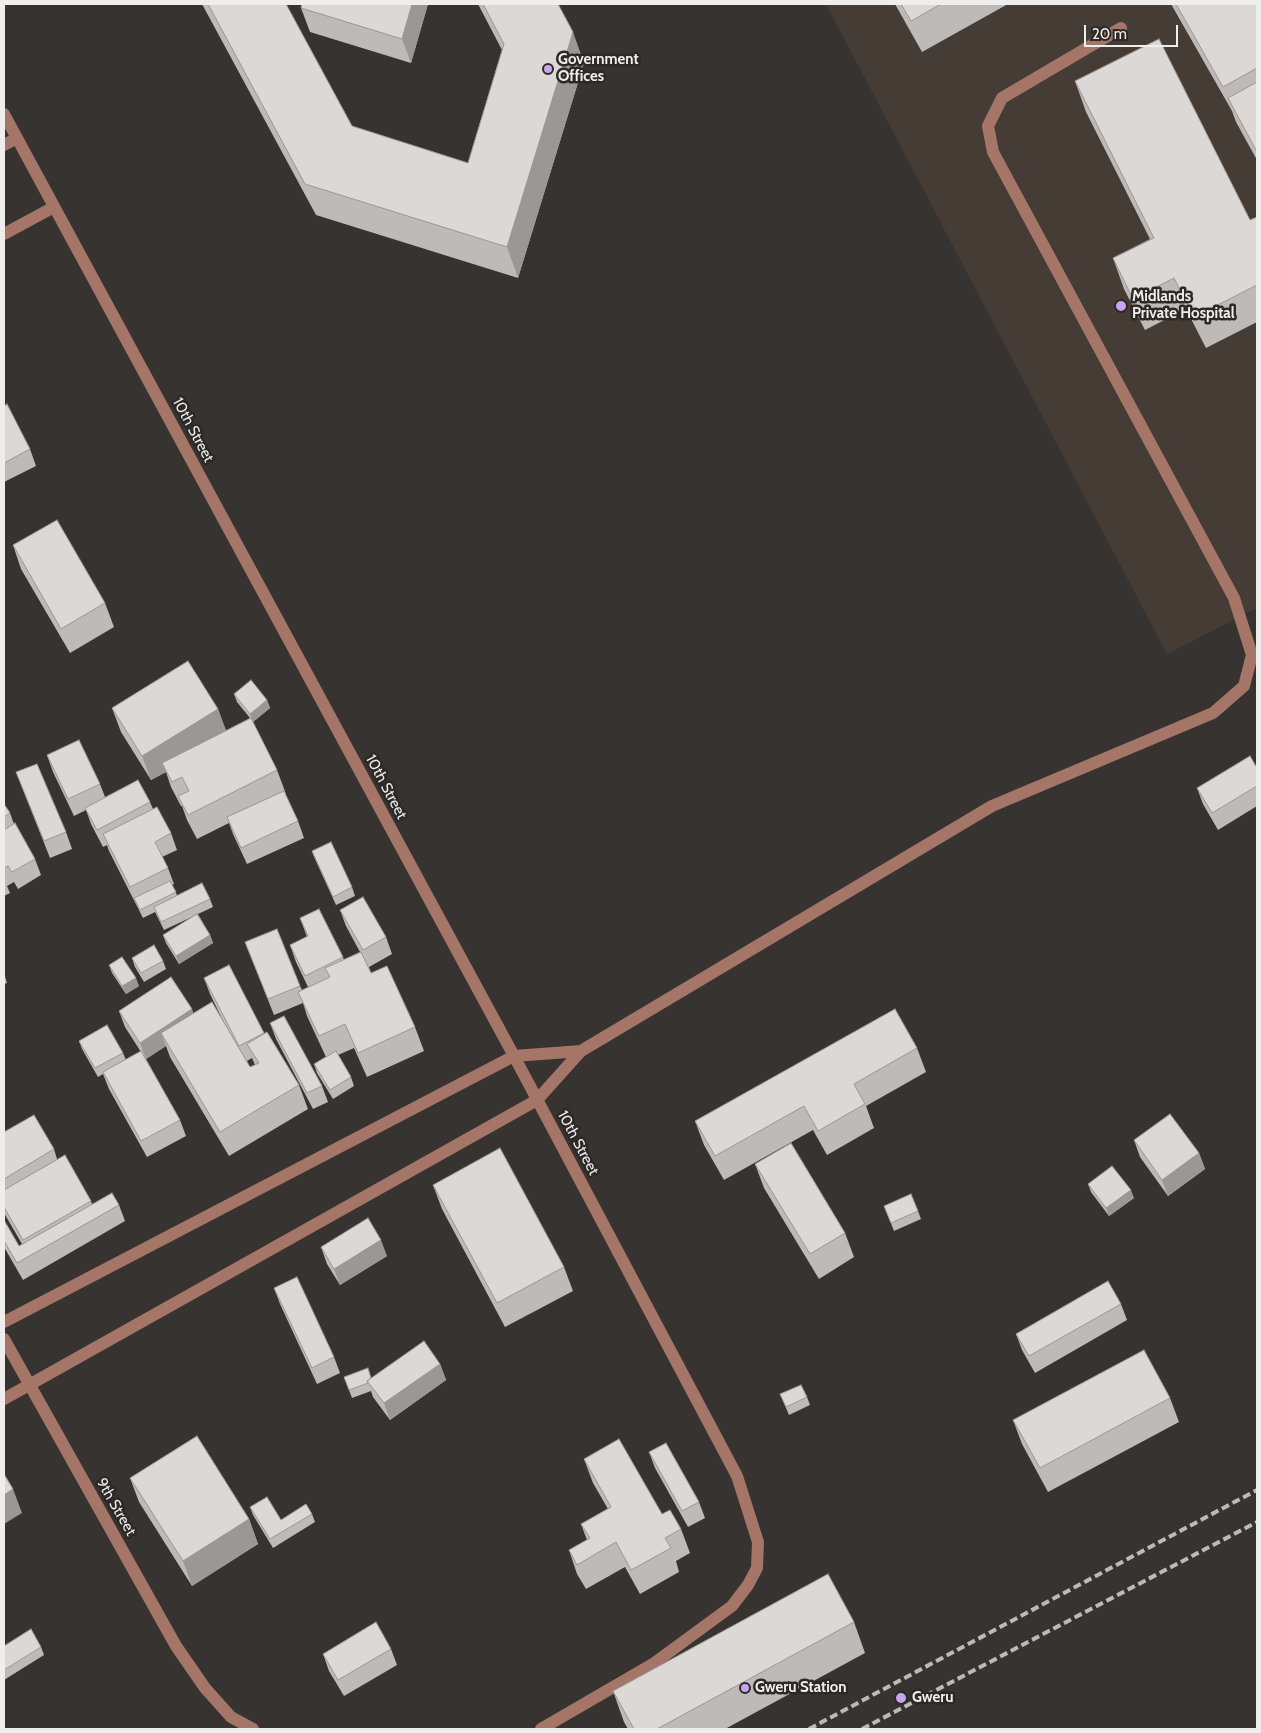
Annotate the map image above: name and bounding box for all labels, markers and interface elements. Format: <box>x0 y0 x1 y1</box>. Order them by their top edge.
scale bar <box>1086 15 1180 47</box>
text: 20 m <box>1092 25 1127 43</box>
place label: Government Offices <box>558 51 639 86</box>
marker: Government Offices <box>542 63 554 75</box>
place label: Midlands Private Hospital <box>1132 288 1235 323</box>
marker: Midlands Private Hospital <box>1114 299 1128 313</box>
street label: 10th Street <box>169 395 217 465</box>
street label: 10th Street <box>362 752 410 822</box>
street label: 10th Street <box>554 1108 602 1178</box>
street label: 9th Street <box>92 1475 140 1539</box>
place label: Gweru Station <box>755 1679 847 1697</box>
marker: Gweru Station <box>739 1682 751 1694</box>
place label: Gweru <box>912 1689 954 1707</box>
marker: Gweru <box>894 1691 908 1705</box>

